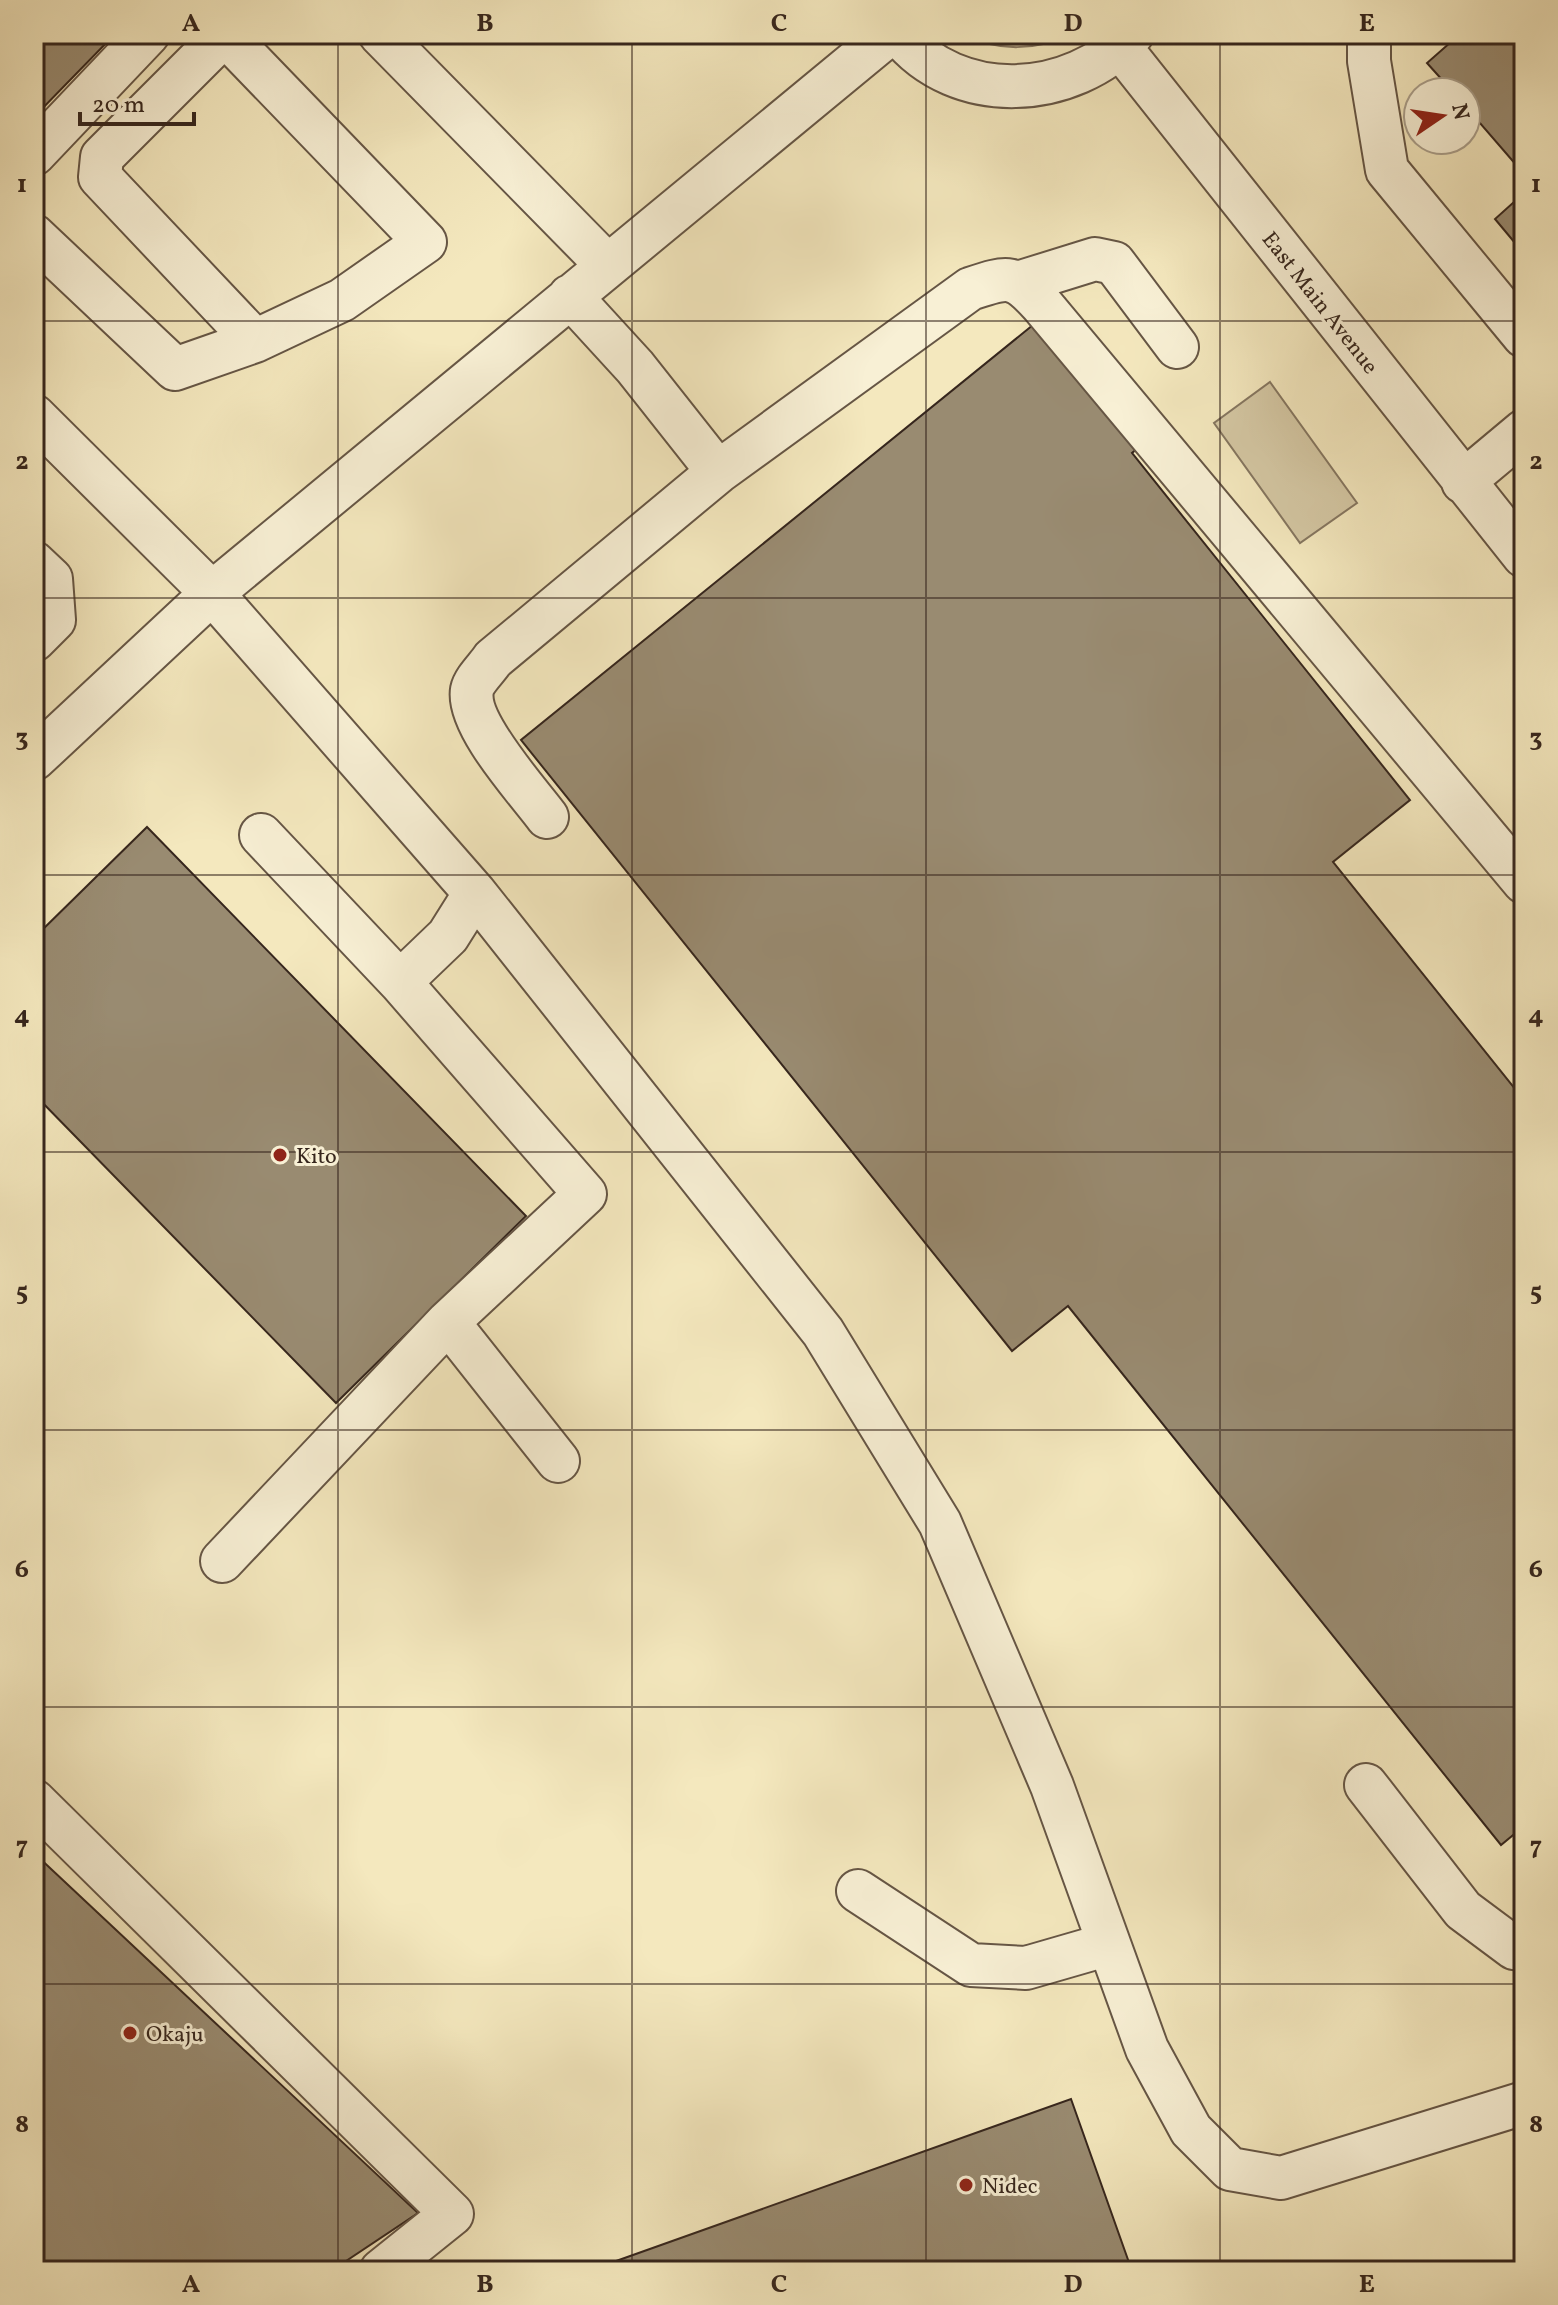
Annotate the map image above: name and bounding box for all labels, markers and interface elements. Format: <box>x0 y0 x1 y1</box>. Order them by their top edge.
text: A <box>182 6 201 42</box>
text: B <box>476 6 494 42</box>
text: C <box>771 6 787 42</box>
text: D <box>1063 6 1083 42</box>
text: E <box>1359 6 1375 42</box>
scale bar <box>80 76 194 126</box>
north arrow <box>1402 76 1482 156</box>
text: 20 m <box>92 89 145 123</box>
text: N <box>1442 101 1476 123</box>
text: 1 <box>17 167 27 203</box>
text: 1 <box>1531 167 1541 203</box>
street label: East Main Avenue <box>1253 226 1385 381</box>
text: 2 <box>15 444 29 480</box>
text: 2 <box>1529 444 1543 480</box>
text: 3 <box>15 721 29 757</box>
text: 3 <box>1529 721 1543 757</box>
text: 4 <box>14 998 30 1034</box>
text: 4 <box>1528 998 1544 1034</box>
place label: Kito <box>296 1142 337 1173</box>
marker: Kito <box>271 1146 289 1164</box>
text: 5 <box>16 1275 28 1311</box>
text: 5 <box>1530 1275 1542 1311</box>
text: 6 <box>15 1552 29 1588</box>
text: 6 <box>1529 1552 1543 1588</box>
text: 7 <box>16 1829 28 1865</box>
text: 7 <box>1530 1829 1542 1865</box>
place label: Okaju <box>146 2020 204 2051</box>
marker: Okaju <box>121 2024 139 2042</box>
text: 8 <box>15 2107 29 2143</box>
text: 8 <box>1529 2107 1543 2143</box>
place label: Nidec <box>982 2172 1038 2203</box>
marker: Nidec <box>957 2176 975 2194</box>
text: A <box>182 2267 201 2303</box>
text: B <box>476 2267 494 2303</box>
text: C <box>771 2267 787 2303</box>
text: D <box>1063 2267 1083 2303</box>
text: E <box>1359 2267 1375 2303</box>

